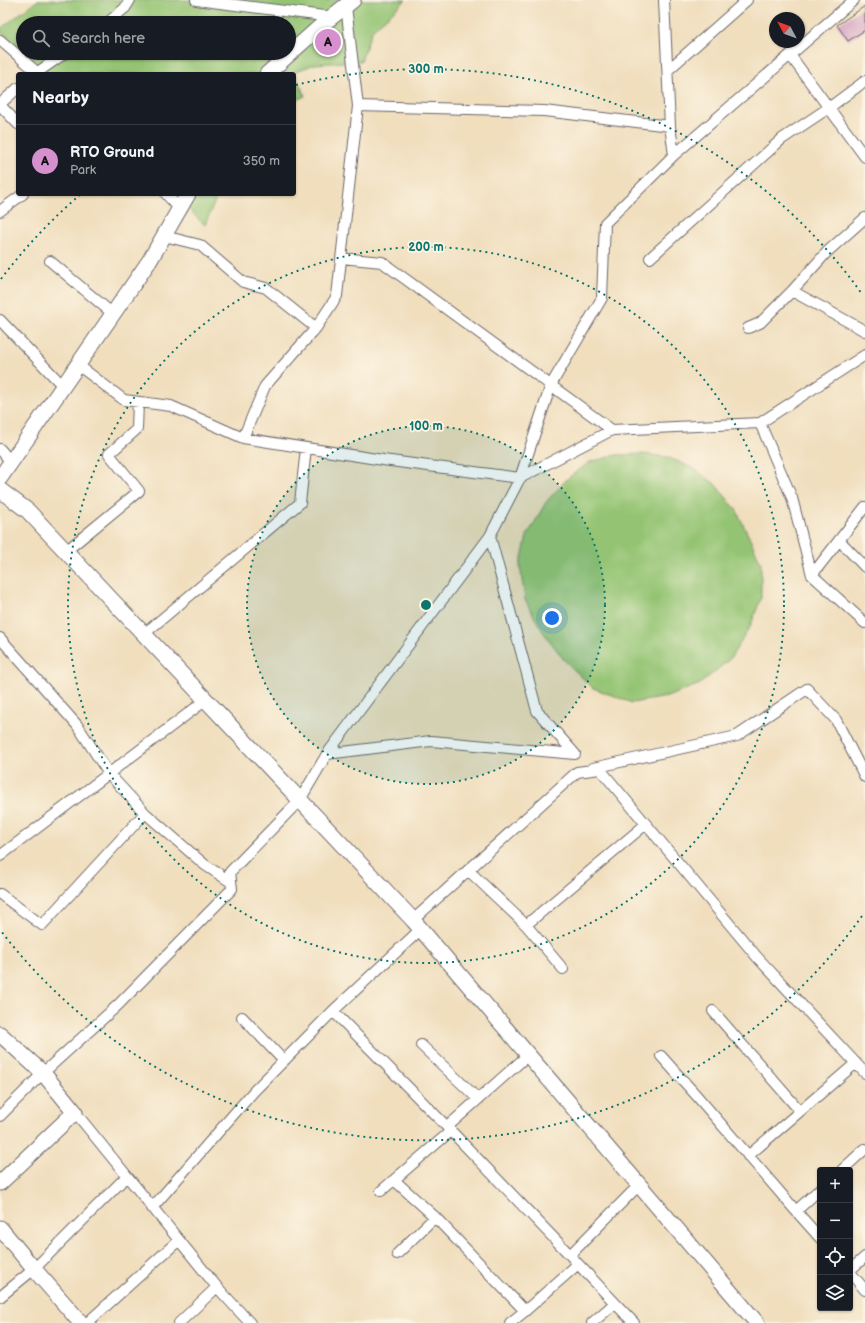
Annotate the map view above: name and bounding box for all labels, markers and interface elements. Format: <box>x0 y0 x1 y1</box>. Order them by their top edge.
north arrow <box>769 12 805 48</box>
search box <box>16 16 296 60</box>
icon: search <box>30 27 52 49</box>
pin: A <box>315 27 341 57</box>
text: Search here <box>62 29 145 48</box>
text: 300 m <box>408 62 444 77</box>
text: Nearby <box>32 88 89 108</box>
text: RTO Ground <box>70 143 154 162</box>
text: A <box>41 153 49 169</box>
text: 350 m <box>243 153 280 169</box>
text: Park <box>70 162 96 178</box>
text: 200 m <box>408 240 444 255</box>
text: 100 m <box>409 419 443 434</box>
centre of rings <box>419 598 433 612</box>
your location <box>542 608 562 628</box>
map controls <box>817 1167 853 1311</box>
button: + <box>817 1167 853 1203</box>
button: − <box>817 1203 853 1239</box>
button: locate <box>817 1239 853 1275</box>
button: layers <box>817 1275 853 1311</box>

